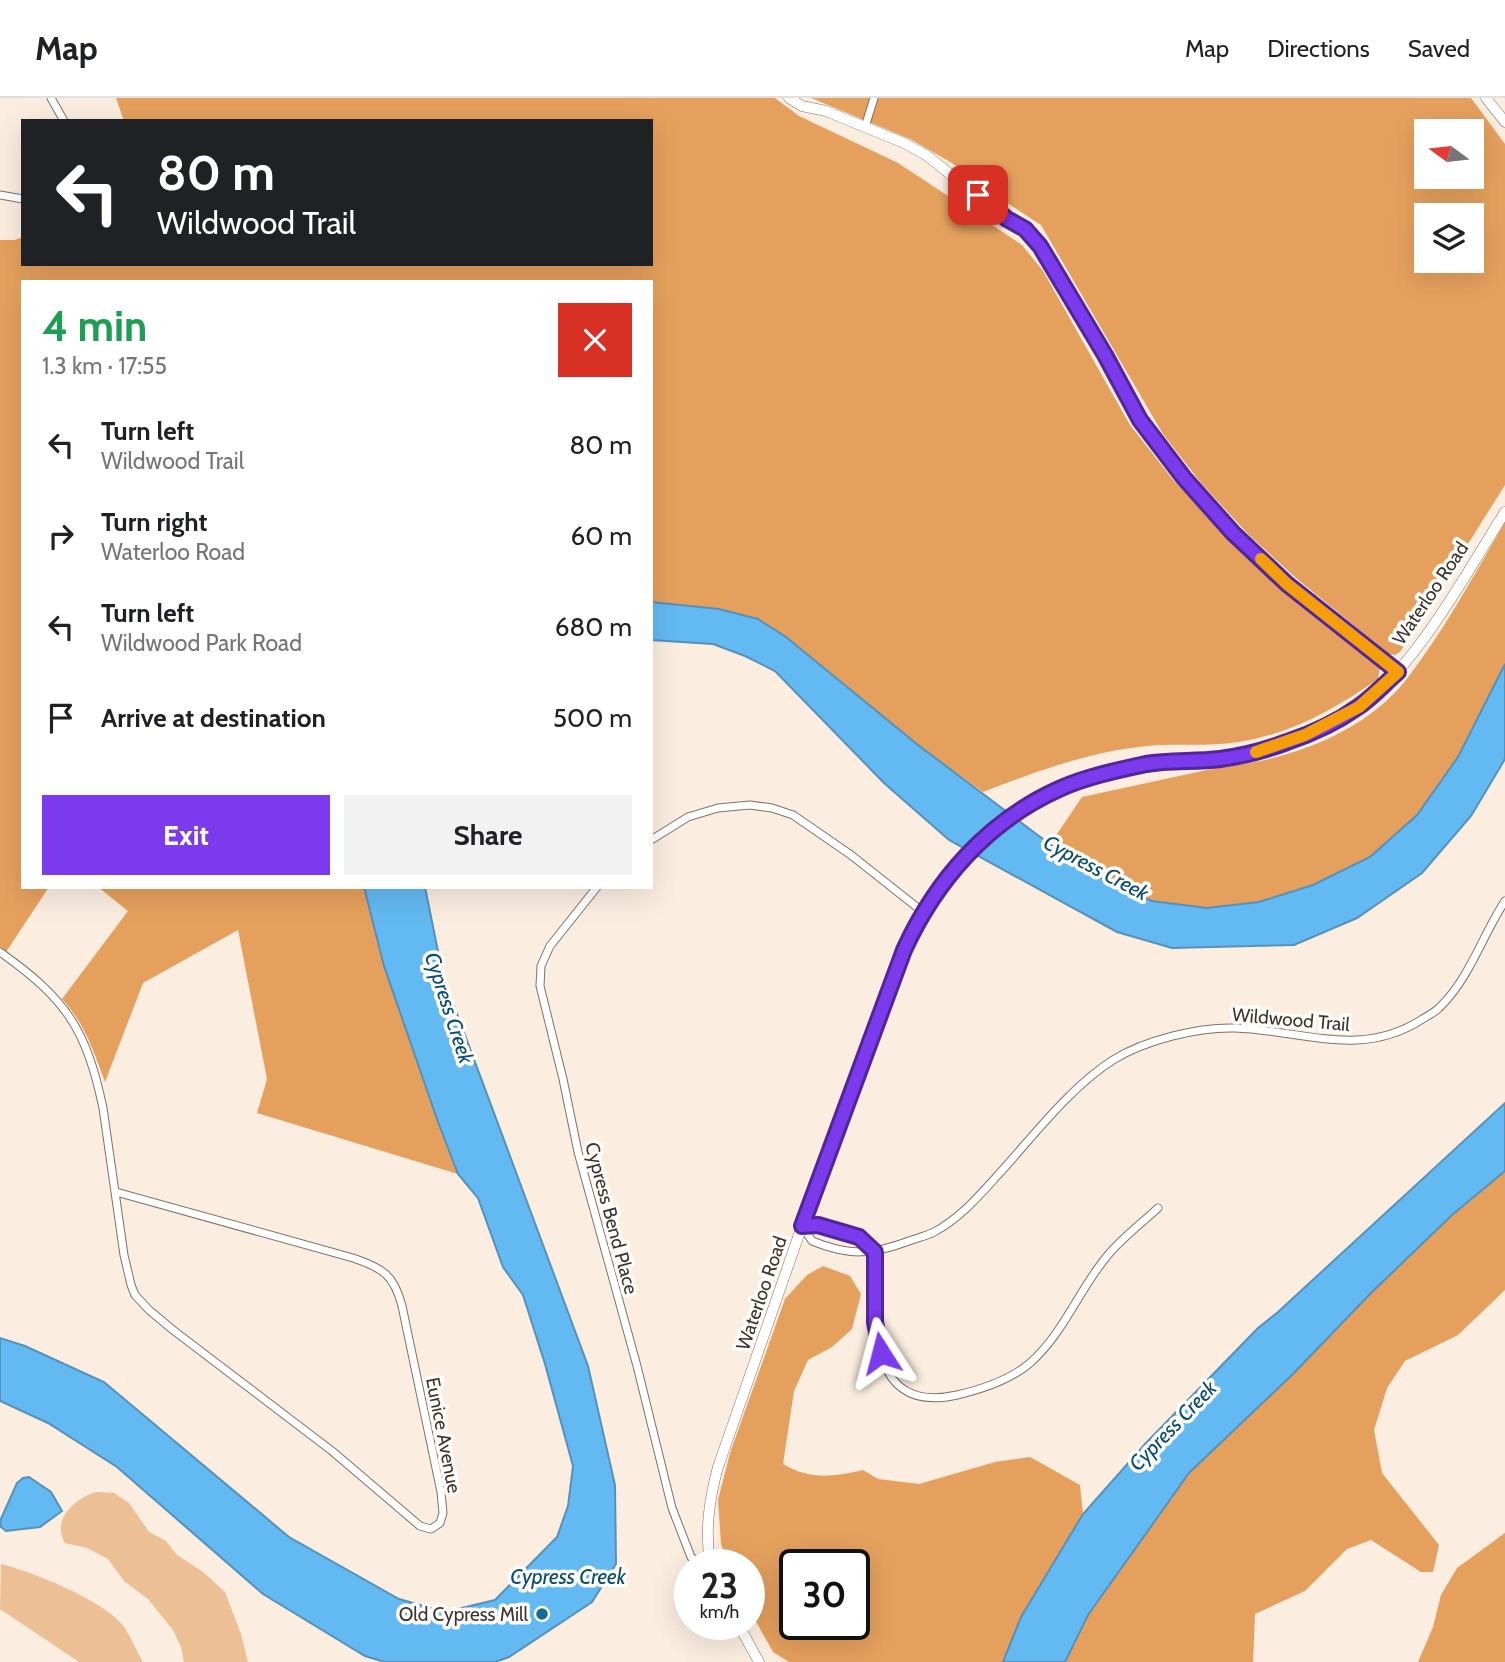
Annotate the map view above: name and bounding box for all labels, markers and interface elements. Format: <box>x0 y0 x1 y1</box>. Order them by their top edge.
text: Map <box>35 28 98 68</box>
text: Map <box>1185 34 1229 63</box>
text: Directions <box>1267 34 1370 63</box>
text: Saved <box>1408 34 1470 63</box>
north arrow <box>1414 119 1484 189</box>
map controls <box>1414 119 1484 273</box>
text: 80 m <box>157 143 275 202</box>
icon: left <box>42 147 133 238</box>
pin <box>948 165 1008 225</box>
icon: arrive <box>959 176 997 214</box>
text: Wildwood Trail <box>157 203 356 242</box>
button: layers <box>1414 203 1484 273</box>
text: 4 min <box>42 300 147 352</box>
button: close <box>558 303 632 377</box>
text: 1.3 km · 17:55 <box>42 352 167 380</box>
text: Turn left <box>101 415 194 447</box>
icon: left <box>42 426 80 464</box>
text: 80 m <box>569 429 632 461</box>
text: Wildwood Trail <box>101 447 244 475</box>
text: Turn right <box>101 506 207 538</box>
icon: right <box>42 517 80 555</box>
text: 60 m <box>570 520 632 552</box>
text: Waterloo Road <box>101 538 245 566</box>
street label: Waterloo Road <box>1388 538 1473 649</box>
text: Turn left <box>101 597 194 629</box>
icon: left <box>42 608 80 646</box>
text: 680 m <box>555 611 632 643</box>
text: Wildwood Park Road <box>101 629 302 657</box>
icon: arrive <box>42 699 80 737</box>
text: Arrive at destination <box>101 702 326 734</box>
text: 500 m <box>553 702 632 734</box>
button: Exit <box>42 795 330 875</box>
button: Share <box>344 795 632 875</box>
water label: Cypress Creek <box>1039 829 1154 906</box>
water label: Cypress Creek <box>420 949 479 1068</box>
street label: Wildwood Trail <box>1231 1003 1351 1036</box>
street label: Cypress Bend Place <box>580 1140 643 1297</box>
street label: Waterloo Road <box>731 1233 792 1353</box>
position arrow <box>844 1316 918 1390</box>
street label: Eunice Avenue <box>421 1375 466 1495</box>
water label: Cypress Creek <box>1124 1375 1222 1476</box>
speed limit sign: 30 <box>779 1549 870 1640</box>
water label: Cypress Creek <box>510 1564 627 1589</box>
text: 23 <box>701 1564 738 1607</box>
text: km/h <box>700 1601 739 1623</box>
place label: Old Cypress Mill <box>399 1603 529 1626</box>
marker: Old Cypress Mill <box>534 1606 550 1622</box>

